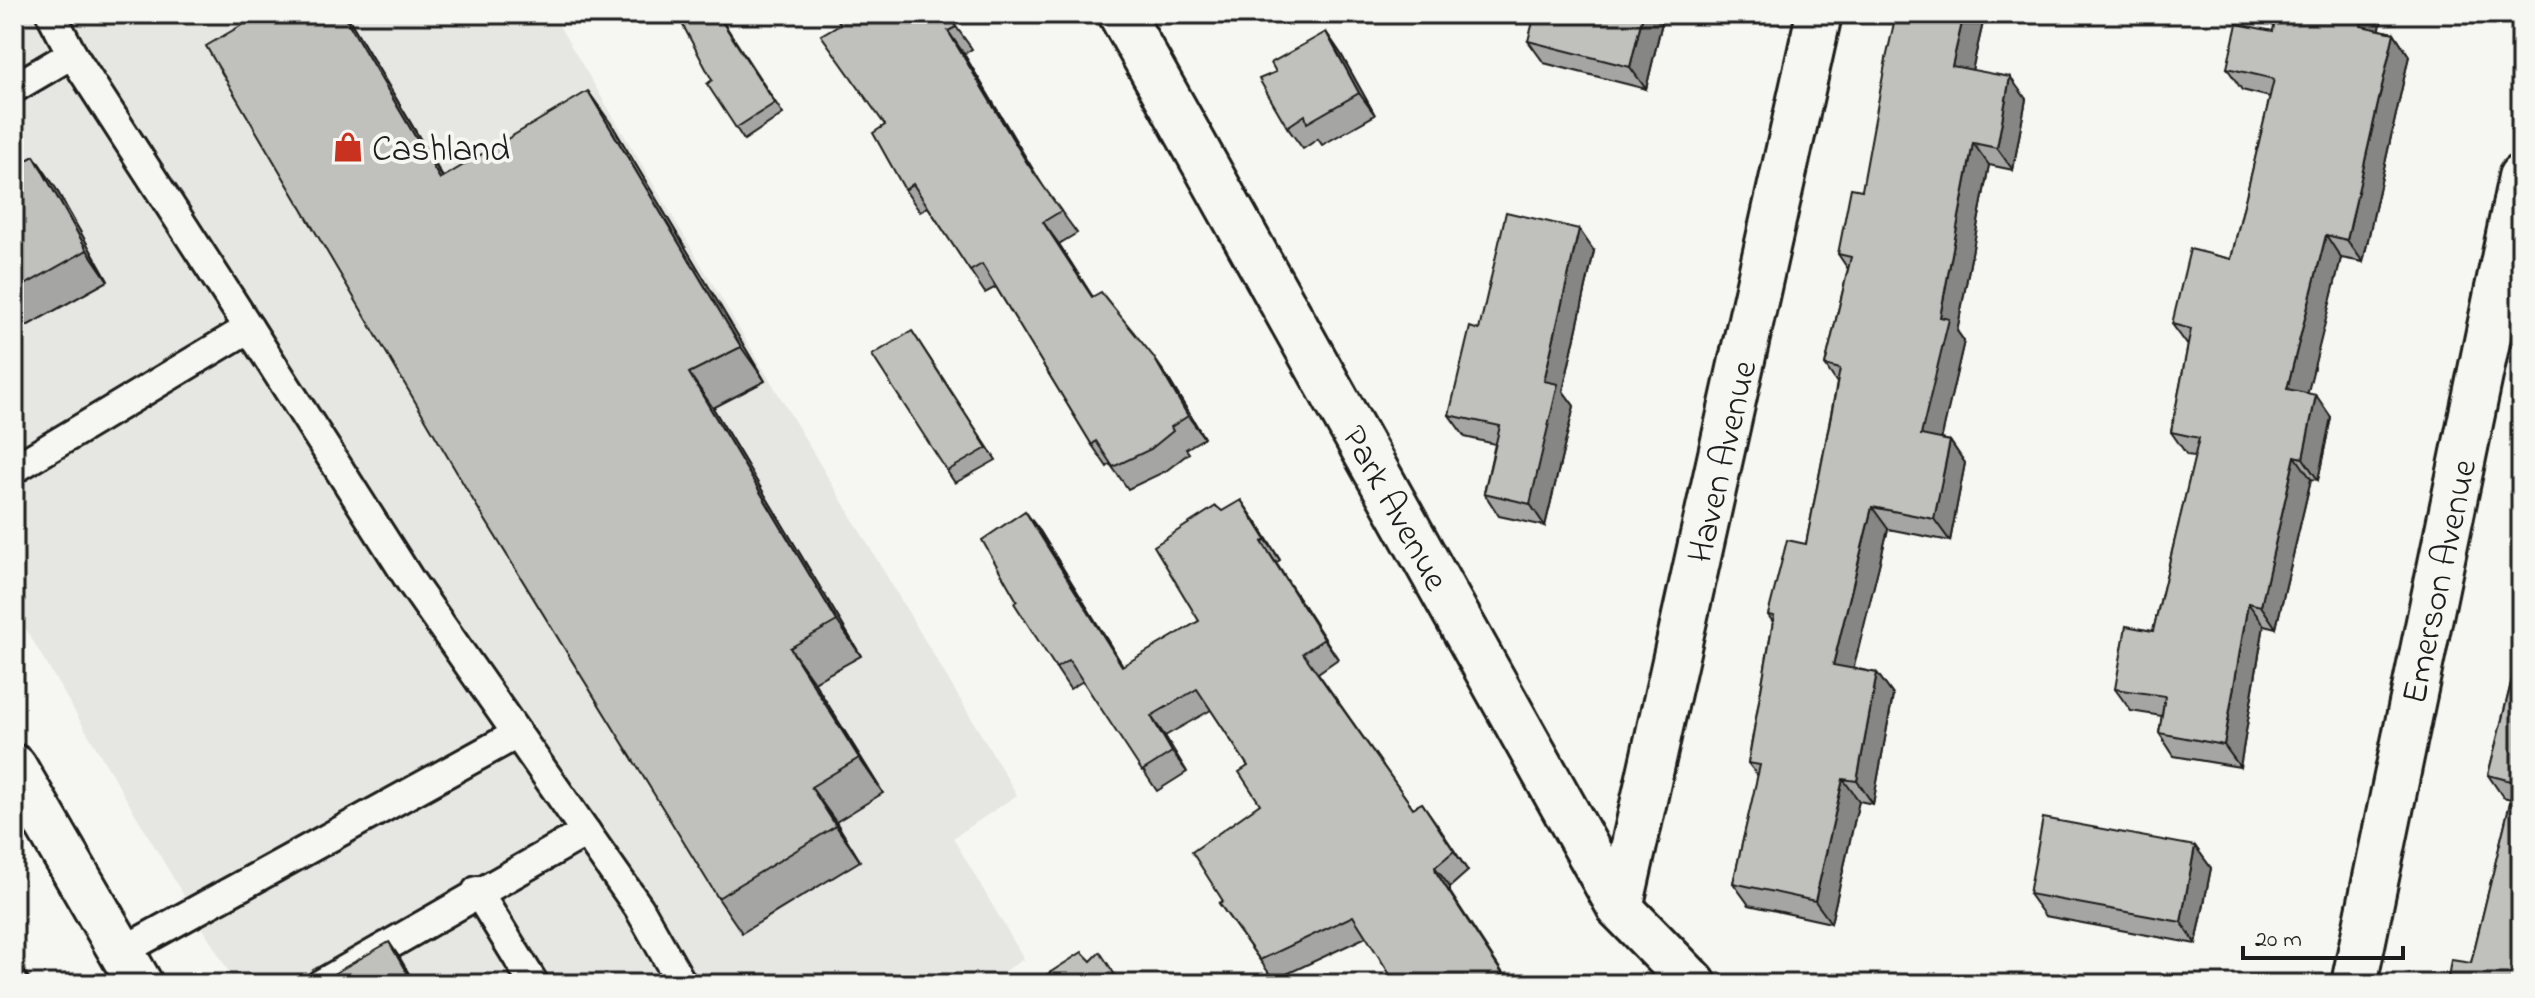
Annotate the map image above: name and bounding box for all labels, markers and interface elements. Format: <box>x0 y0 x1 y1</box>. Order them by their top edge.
place label: Cashland <box>372 125 510 178</box>
shop icon: Cashland <box>331 130 365 164</box>
street label: Haven Avenue <box>1675 355 1774 568</box>
street label: Park Avenue <box>1326 417 1461 602</box>
street label: Emerson Avenue <box>2390 454 2493 709</box>
scale bar <box>2243 910 2403 960</box>
text: 20 m <box>2255 923 2302 958</box>

